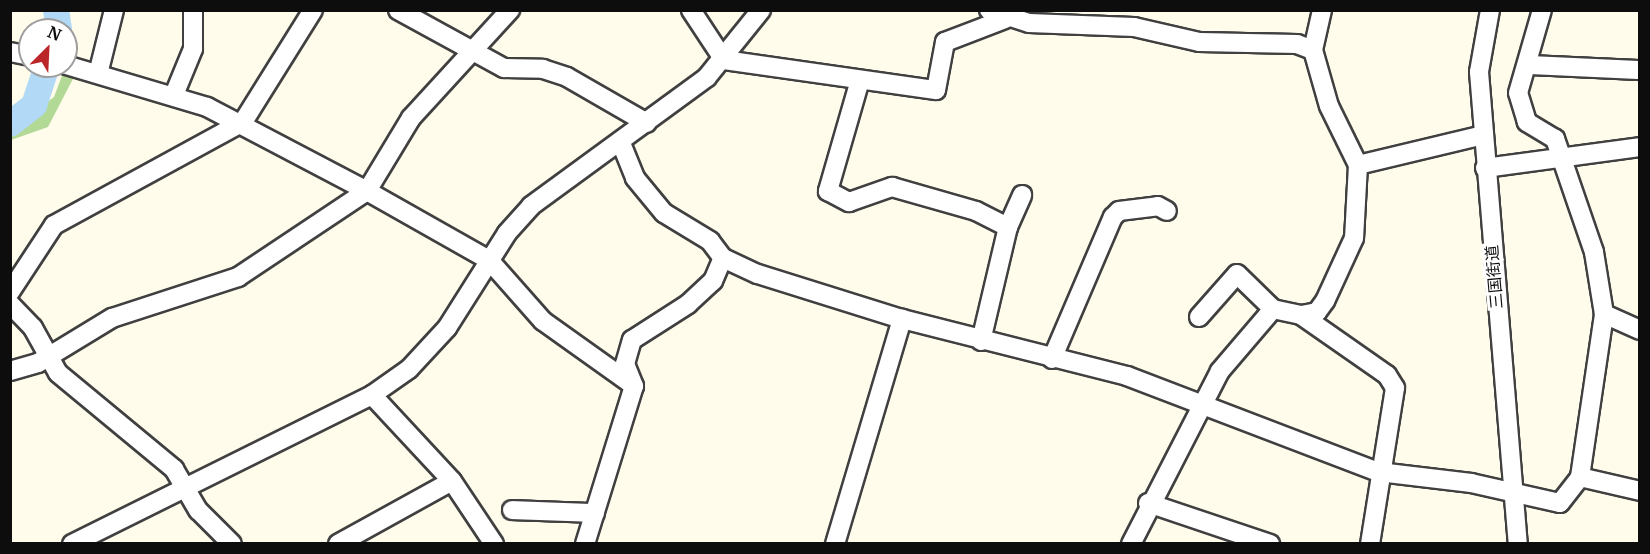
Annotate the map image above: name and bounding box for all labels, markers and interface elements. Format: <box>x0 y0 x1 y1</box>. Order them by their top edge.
north arrow <box>18 18 78 78</box>
text: N <box>45 22 64 45</box>
street label: 三国街道 <box>1482 244 1506 310</box>

